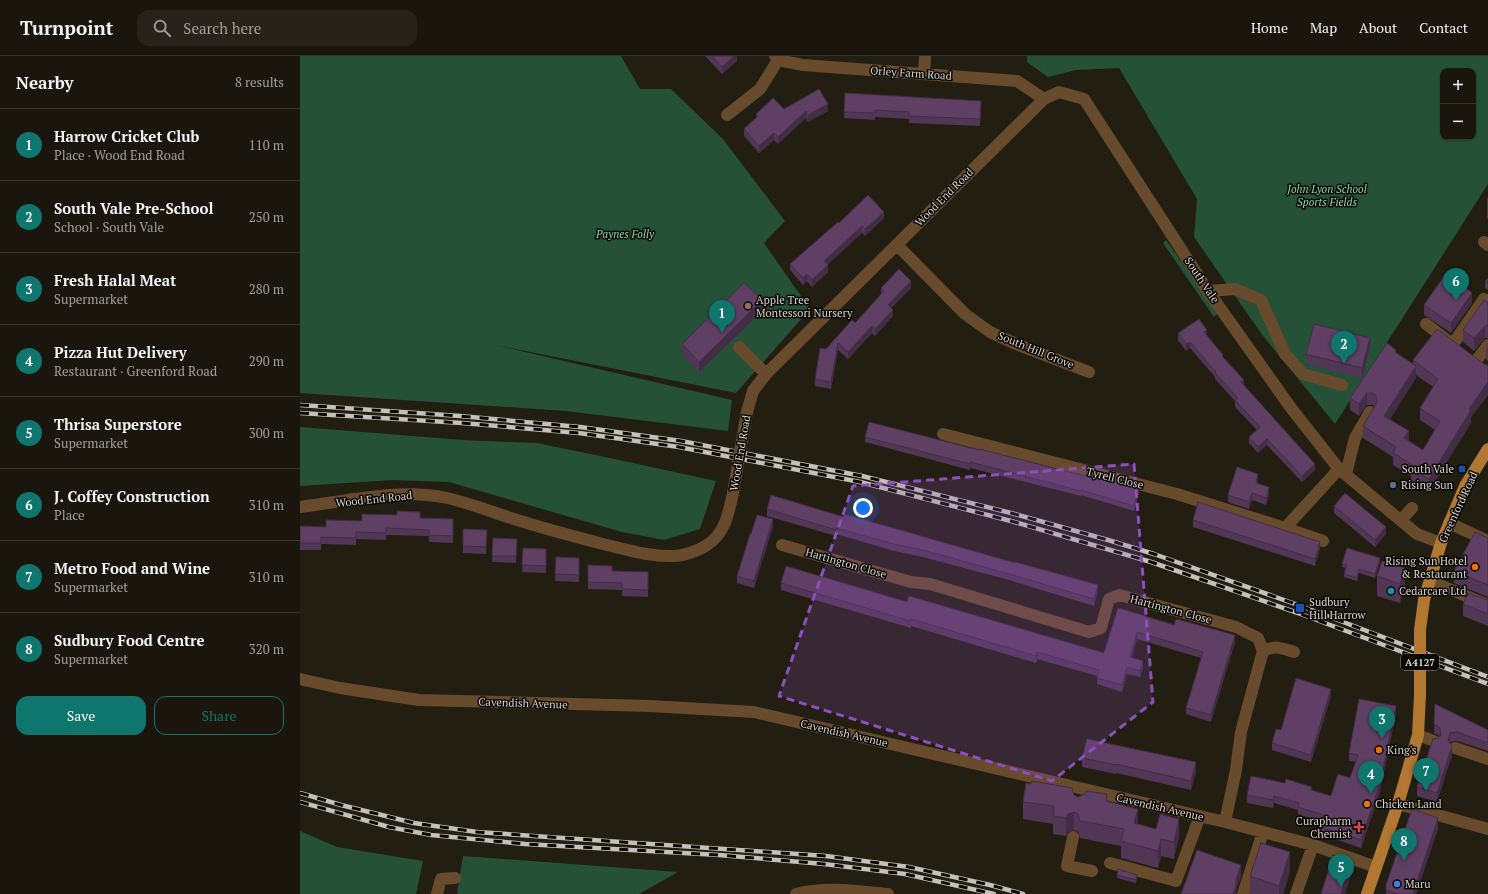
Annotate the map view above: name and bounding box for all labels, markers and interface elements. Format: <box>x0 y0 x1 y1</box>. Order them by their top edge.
search box <box>137 10 417 46</box>
text: Turnpoint <box>20 15 113 40</box>
icon: search <box>151 17 173 39</box>
text: Search here <box>183 18 261 38</box>
text: Home <box>1251 18 1288 37</box>
text: Map <box>1310 18 1337 37</box>
text: About <box>1359 18 1397 37</box>
text: Contact <box>1419 18 1468 37</box>
street label: Orley Farm Road <box>870 63 952 83</box>
map controls <box>1440 68 1476 140</box>
button: + <box>1440 68 1476 104</box>
text: Nearby <box>16 71 74 94</box>
text: 8 results <box>235 73 284 91</box>
button: − <box>1440 104 1476 140</box>
text: Harrow Cricket Club <box>54 126 199 146</box>
text: 1 <box>25 136 33 154</box>
text: 110 m <box>249 136 284 154</box>
text: Place · Wood End Road <box>54 146 185 164</box>
street label: Wood End Road <box>912 165 976 229</box>
park label: John Lyon School Sports Fields <box>1286 182 1367 209</box>
text: South Vale Pre-School <box>54 198 213 218</box>
text: 2 <box>25 208 33 226</box>
text: 250 m <box>249 208 284 226</box>
text: School · South Vale <box>54 218 164 236</box>
park label: Paynes Folly <box>595 227 655 241</box>
street label: South Vale <box>1182 254 1223 306</box>
pin: 6 <box>1443 268 1469 301</box>
text: Fresh Halal Meat <box>54 270 176 290</box>
text: 3 <box>25 280 33 298</box>
text: 280 m <box>249 280 284 298</box>
text: Supermarket <box>54 290 128 308</box>
place label: Apple Tree Montessori Nursery <box>756 293 853 320</box>
pin: 1 <box>709 300 735 333</box>
marker: Apple Tree Montessori Nursery <box>743 301 753 311</box>
street label: South Hill Grove <box>996 328 1076 372</box>
pin: 2 <box>1331 331 1357 364</box>
text: Pizza Hut Delivery <box>54 342 187 362</box>
text: 4 <box>25 352 33 370</box>
text: 290 m <box>249 352 284 370</box>
text: Restaurant · Greenford Road <box>54 362 217 380</box>
text: Thrisa Superstore <box>54 414 182 434</box>
street label: Wood End Road <box>726 414 754 492</box>
text: 5 <box>25 424 33 442</box>
text: 300 m <box>249 424 284 442</box>
text: Supermarket <box>54 434 128 452</box>
place label: South Vale <box>1402 462 1454 476</box>
street label: Tyrell Close <box>1085 464 1145 492</box>
marker: South Vale <box>1457 464 1467 474</box>
street label: Greenford Road <box>1435 469 1481 545</box>
place label: Rising Sun <box>1401 478 1454 492</box>
marker: Rising Sun <box>1388 480 1398 490</box>
text: J. Coffey Construction <box>54 486 210 506</box>
street label: Wood End Road <box>335 488 413 510</box>
text: 6 <box>25 496 33 514</box>
text: 310 m <box>249 496 284 514</box>
your location <box>853 498 873 518</box>
text: Place <box>54 506 85 524</box>
street label: Hartington Close <box>804 545 889 581</box>
place label: Rising Sun Hotel & Restaurant <box>1385 554 1467 581</box>
text: Metro Food and Wine <box>54 558 210 578</box>
marker: Rising Sun Hotel & Restaurant <box>1470 562 1480 572</box>
text: 7 <box>25 568 33 586</box>
text: 310 m <box>249 568 284 586</box>
text: Supermarket <box>54 578 128 596</box>
place label: Cedarcare Ltd <box>1399 584 1466 598</box>
marker: Cedarcare Ltd <box>1386 586 1396 596</box>
street label: Hartington Close <box>1129 591 1214 627</box>
place label: Sudbury Hill Harrow <box>1309 595 1367 622</box>
marker: Sudbury Hill Harrow <box>1294 602 1306 614</box>
text: Sudbury Food Centre <box>54 630 205 650</box>
text: 8 <box>25 640 33 658</box>
text: 320 m <box>249 640 284 658</box>
text: Supermarket <box>54 650 128 668</box>
road number: A4127 <box>1401 654 1439 670</box>
street label: Cavendish Avenue <box>478 694 568 712</box>
button: Save <box>16 696 146 735</box>
button: Share <box>154 696 284 735</box>
pin: 3 <box>1369 706 1395 739</box>
street label: Cavendish Avenue <box>799 716 889 750</box>
place label: King's <box>1387 743 1417 757</box>
marker: King's <box>1374 745 1384 755</box>
pin: 7 <box>1413 758 1439 791</box>
pin: 4 <box>1358 761 1384 794</box>
street label: Cavendish Avenue <box>1115 790 1205 824</box>
place label: Chicken Land <box>1375 797 1442 811</box>
marker: Chicken Land <box>1362 799 1372 809</box>
place label: Curapharm Chemist <box>1296 814 1351 841</box>
marker: Curapharm Chemist <box>1354 822 1364 832</box>
pin: 8 <box>1391 828 1417 861</box>
pin: 5 <box>1328 854 1354 887</box>
place label: Maru <box>1405 877 1431 891</box>
marker: Maru <box>1392 879 1402 889</box>

